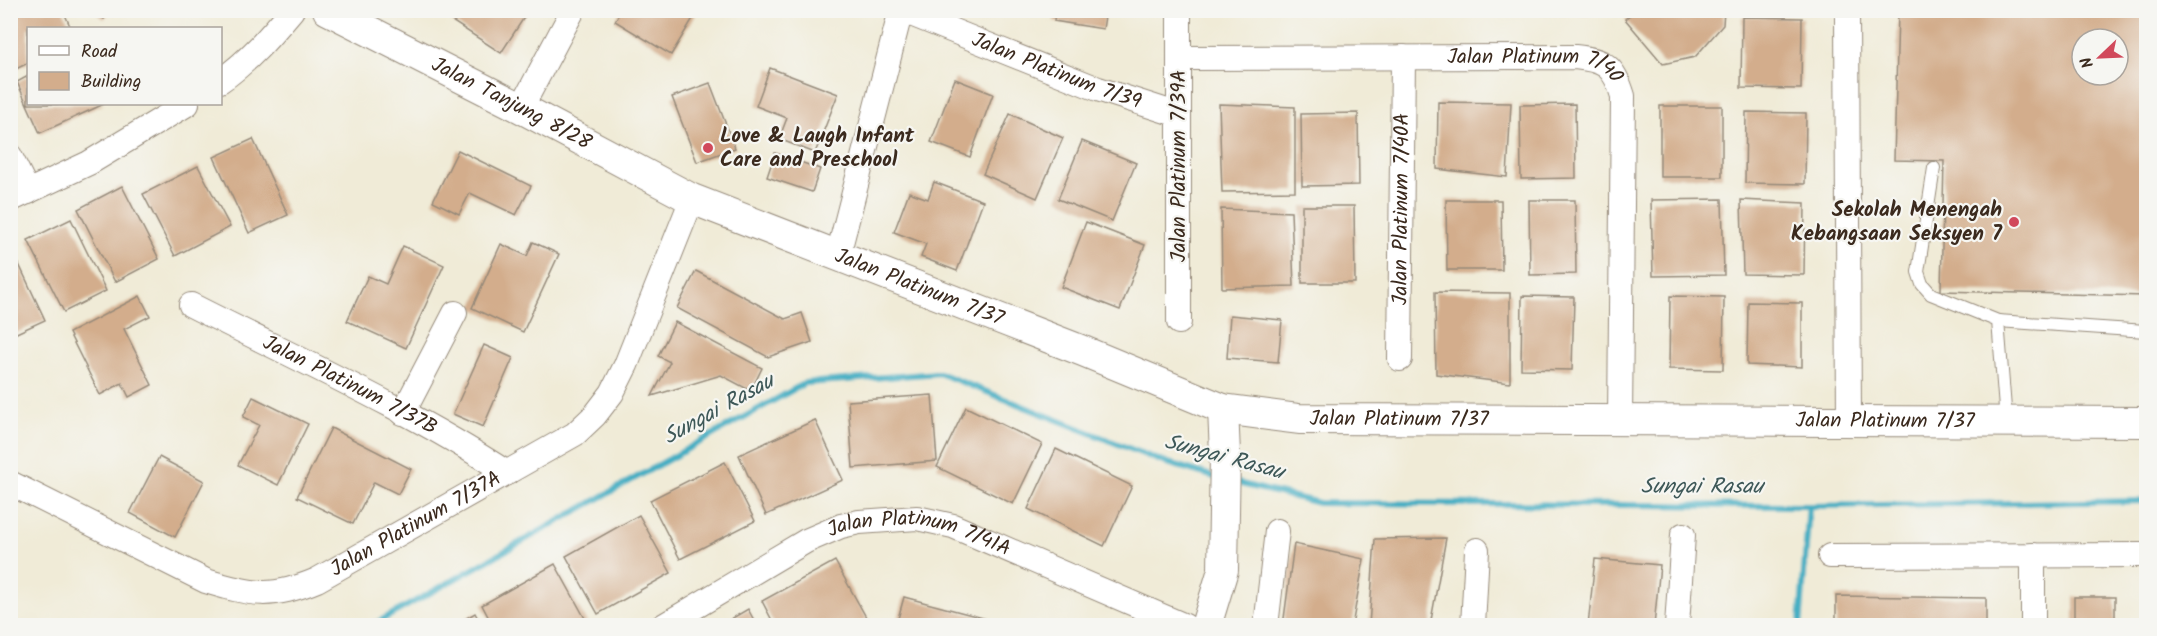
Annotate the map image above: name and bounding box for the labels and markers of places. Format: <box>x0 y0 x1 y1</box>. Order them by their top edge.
place label: Love & Laugh Infant Care and Preschool <box>720 120 915 177</box>
marker: Love & Laugh Infant Care and Preschool <box>701 141 715 155</box>
place label: Sekolah Menengah Kebangsaan Seksyen 7 <box>1791 194 2003 251</box>
marker: Sekolah Menengah Kebangsaan Seksyen 7 <box>2007 215 2021 229</box>

